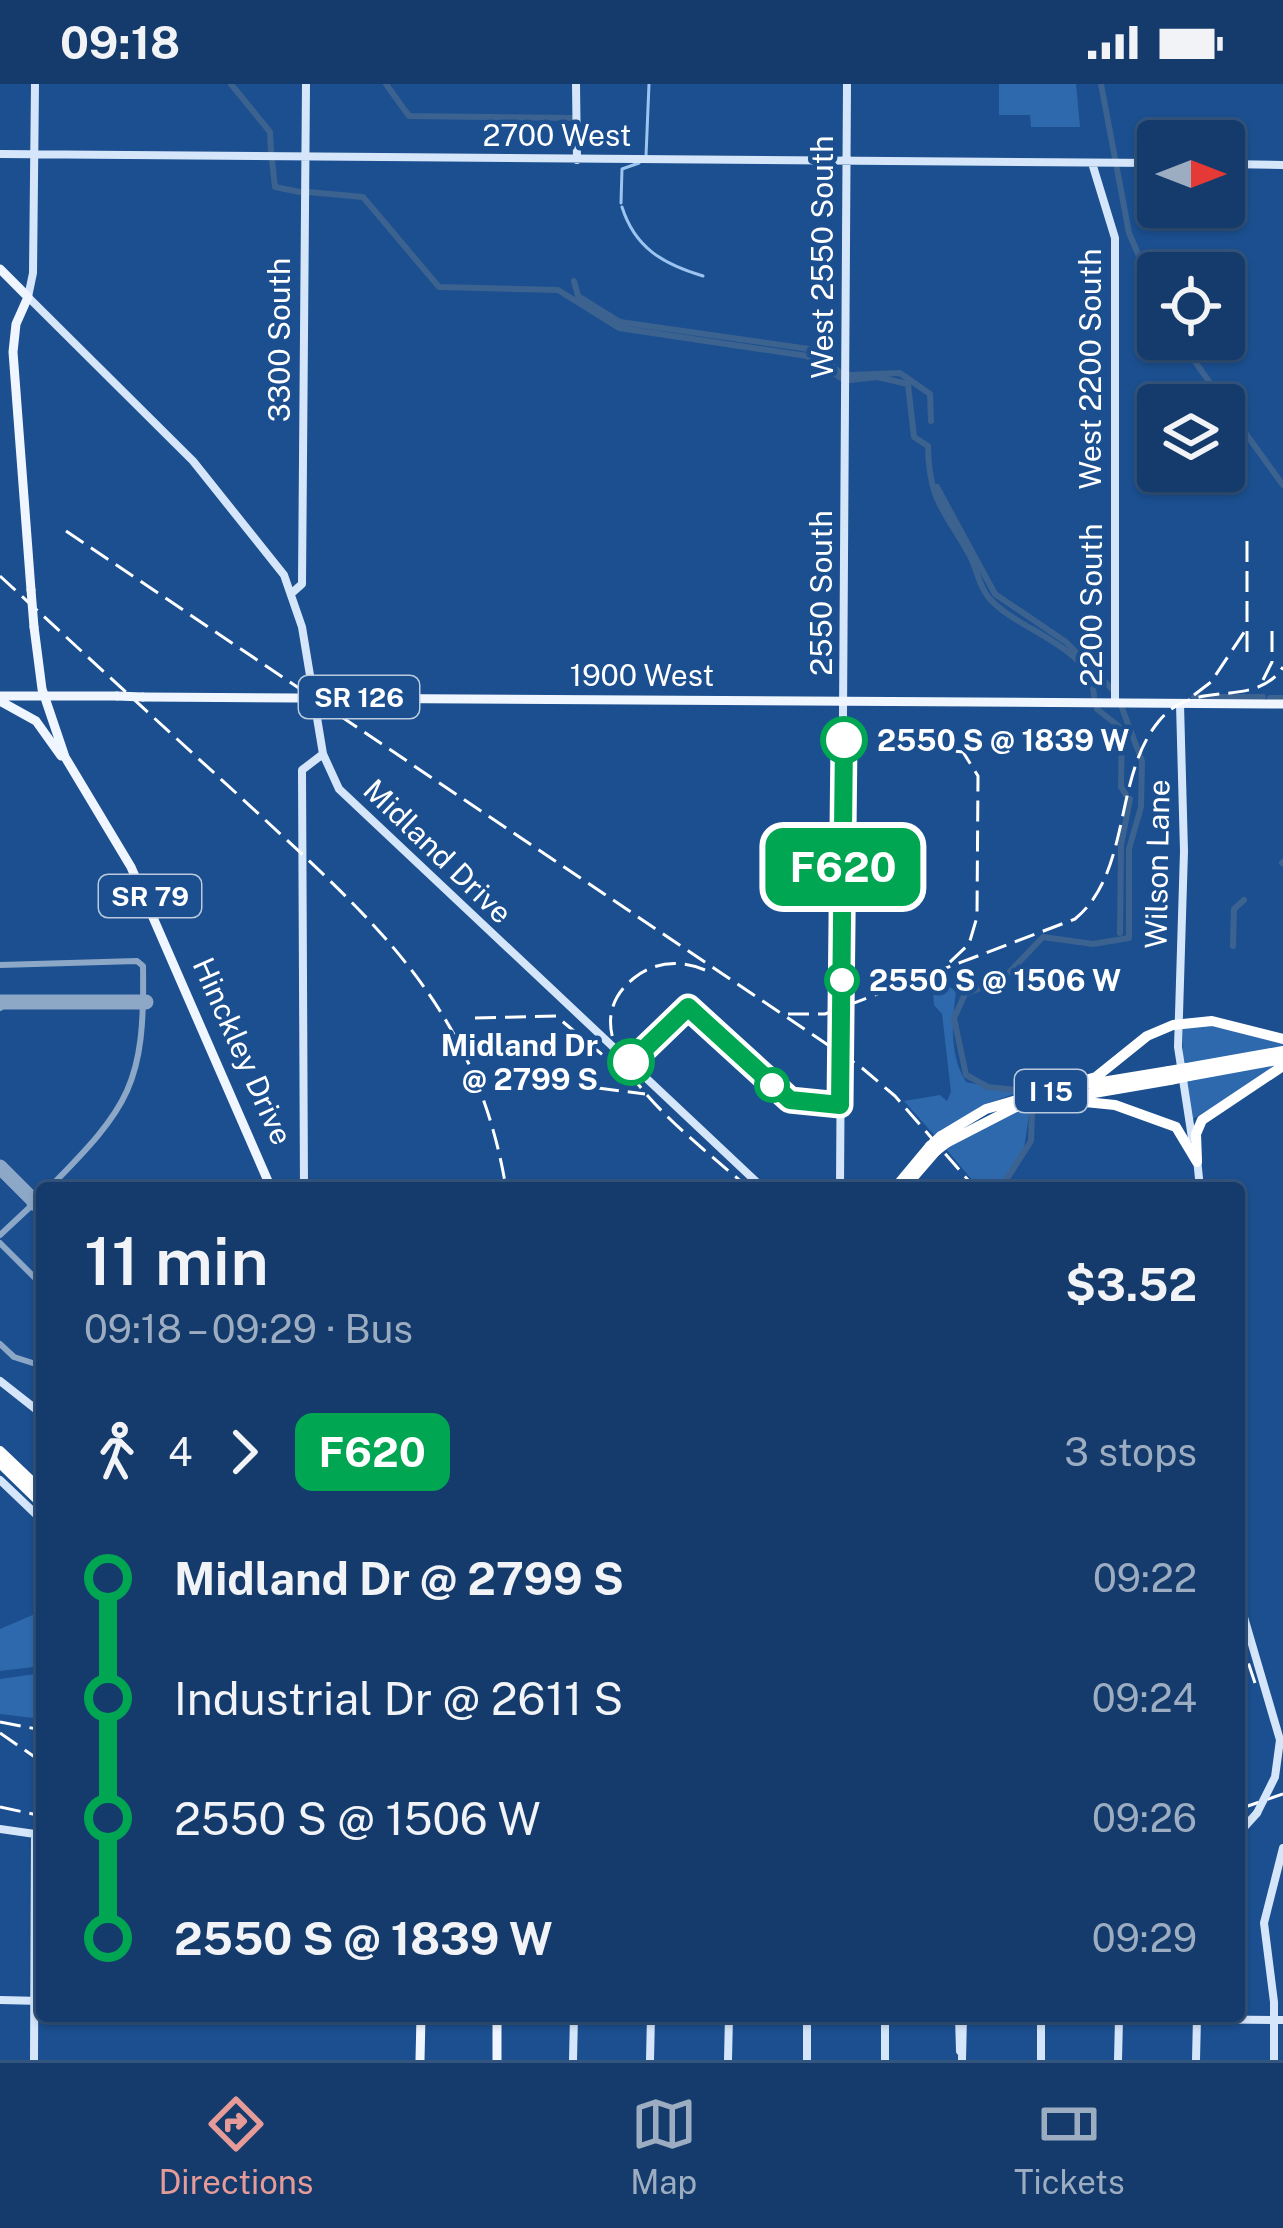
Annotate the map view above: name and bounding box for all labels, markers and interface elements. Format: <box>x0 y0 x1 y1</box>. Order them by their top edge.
text: 09:18 <box>60 16 180 69</box>
street label: 2700 West <box>482 117 632 153</box>
north arrow <box>1137 120 1245 228</box>
map controls <box>1137 120 1245 492</box>
street label: West 2550 South <box>804 135 840 379</box>
street label: West 2200 South <box>1072 249 1108 489</box>
button: locate <box>1137 252 1245 360</box>
street label: 3300 South <box>261 258 297 422</box>
button: layers <box>1137 384 1245 492</box>
street label: 2550 South <box>803 510 839 676</box>
street label: 2200 South <box>1073 524 1109 686</box>
street label: 1900 West <box>570 657 714 693</box>
road number: SR 126 <box>299 676 419 718</box>
marker: 2550 S @ 1839 W <box>822 718 866 762</box>
place label: 2550 S @ 1839 W <box>877 722 1129 758</box>
street label: Midland Drive <box>356 771 520 931</box>
street label: Wilson Lane <box>1138 779 1176 949</box>
line badge: F620 <box>759 828 927 906</box>
text: F620 <box>789 842 897 891</box>
road number: SR 79 <box>99 875 201 917</box>
street label: Hinckley Drive <box>186 952 300 1150</box>
place label: 2550 S @ 1506 W <box>869 962 1121 998</box>
marker: 2550 S @ 1506 W <box>826 964 858 996</box>
place label: Midland Dr @ 2799 S <box>441 1027 598 1097</box>
marker: Midland Dr @ 2799 S <box>609 1040 653 1084</box>
unlabelled marker <box>756 1069 788 1101</box>
road number: I 15 <box>1015 1070 1087 1112</box>
text: 11 min <box>84 1222 269 1300</box>
text: $3.52 <box>1065 1258 1197 1311</box>
text: 09:18 – 09:29 · Bus <box>84 1306 413 1352</box>
icon: walk <box>84 1419 150 1485</box>
icon: forward <box>211 1419 277 1485</box>
text: F620 <box>319 1427 426 1476</box>
text: 4 <box>168 1429 193 1475</box>
text: 3 stops <box>1064 1429 1197 1475</box>
text: Midland Dr @ 2799 S <box>174 1552 624 1605</box>
text: 09:22 <box>1093 1555 1197 1601</box>
text: Industrial Dr @ 2611 S <box>174 1672 623 1725</box>
text: 09:24 <box>1092 1675 1197 1721</box>
text: 2550 S @ 1506 W <box>174 1792 541 1845</box>
text: 09:26 <box>1092 1795 1197 1841</box>
text: 2550 S @ 1839 W <box>174 1912 552 1965</box>
text: 09:29 <box>1092 1915 1197 1961</box>
tab: Directions <box>158 2091 313 2201</box>
tab: Map <box>630 2091 697 2201</box>
tab: Tickets <box>1014 2091 1125 2201</box>

